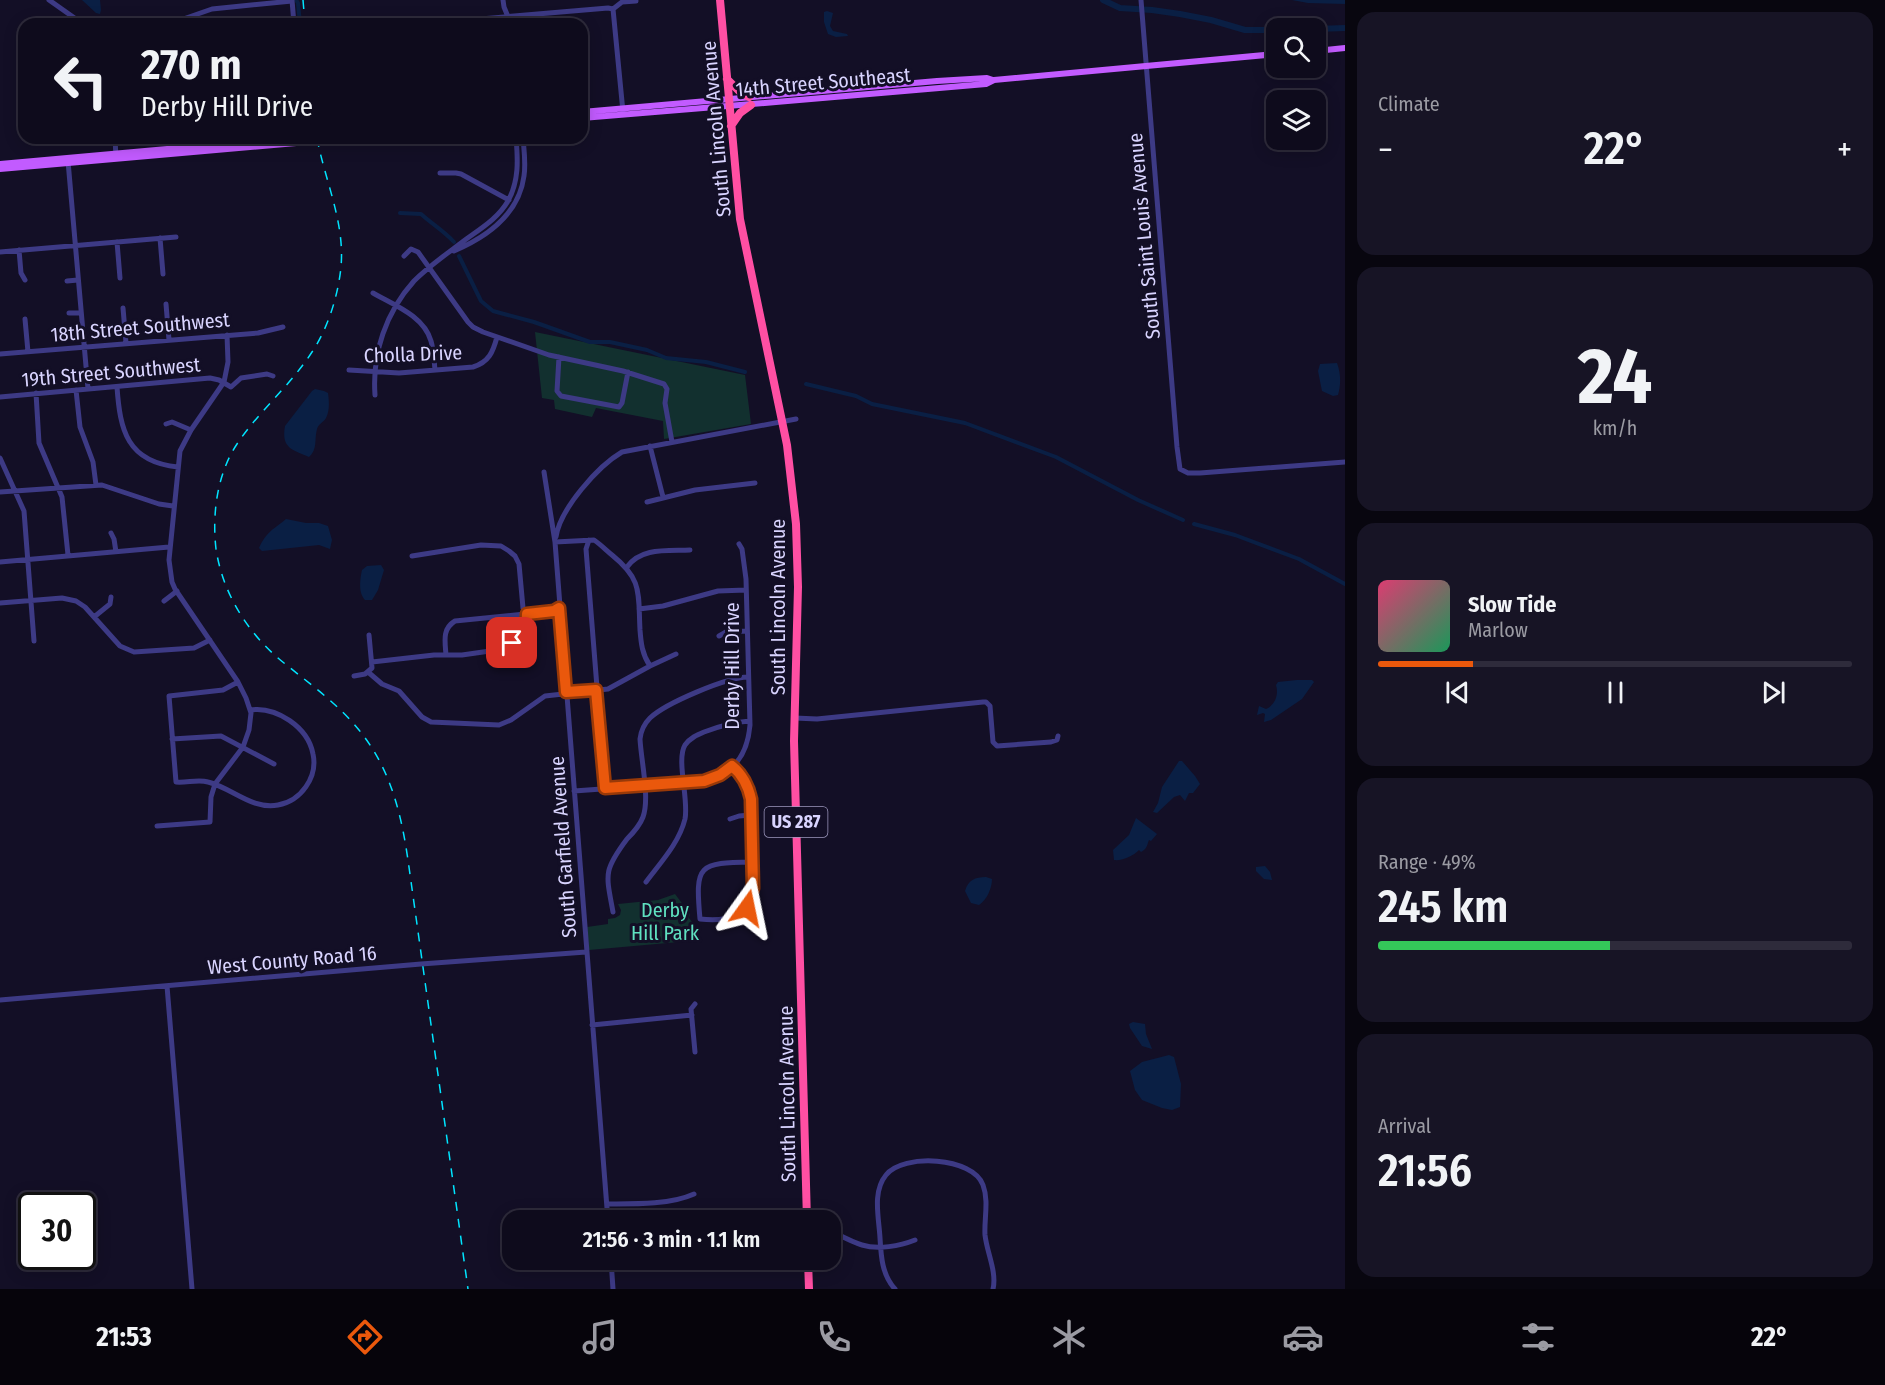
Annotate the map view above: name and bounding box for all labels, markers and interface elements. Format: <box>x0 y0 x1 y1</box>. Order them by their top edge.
map controls <box>1266 18 1326 150</box>
button: search <box>1266 18 1326 78</box>
text: 270 m <box>141 40 241 90</box>
street label: South Lincoln Avenue <box>696 40 736 218</box>
icon: left <box>42 42 120 120</box>
street label: 14th Street Southeast <box>735 62 912 102</box>
button: layers <box>1266 90 1326 150</box>
text: Derby Hill Drive <box>141 91 313 123</box>
text: Climate <box>1378 92 1440 116</box>
text: 22° <box>1584 122 1646 176</box>
text: − <box>1378 130 1393 170</box>
text: + <box>1837 130 1852 170</box>
street label: South Saint Louis Avenue <box>1123 132 1165 340</box>
street label: 18th Street Southwest <box>50 307 231 347</box>
text: 24 <box>1578 330 1652 424</box>
street label: Cholla Drive <box>363 340 463 368</box>
street label: 19th Street Southwest <box>21 352 202 392</box>
text: km/h <box>1593 416 1637 440</box>
street label: South Lincoln Avenue <box>766 519 790 695</box>
text: Slow Tide <box>1468 591 1556 618</box>
street label: Derby Hill Drive <box>720 602 744 730</box>
pin <box>486 617 537 668</box>
text: Marlow <box>1468 618 1528 642</box>
icon: arrive <box>495 626 528 659</box>
icon: previous <box>1441 676 1474 709</box>
icon: pause <box>1599 676 1632 709</box>
icon: next <box>1757 676 1790 709</box>
street label: South Garfield Avenue <box>545 755 581 939</box>
road number: US 287 <box>764 807 828 837</box>
text: Range · 49% <box>1378 850 1476 874</box>
position arrow <box>715 876 779 940</box>
text: 245 km <box>1378 880 1508 934</box>
park label: Derby Hill Park <box>631 898 700 945</box>
street label: West County Road 16 <box>206 941 378 979</box>
street label: South Lincoln Avenue <box>773 1006 801 1182</box>
text: Arrival <box>1378 1114 1431 1138</box>
text: 21:56 <box>1378 1144 1472 1198</box>
speed limit sign: 30 <box>18 1192 96 1270</box>
text: 21:56 · 3 min · 1.1 km <box>583 1226 760 1253</box>
icon: directions <box>344 1316 386 1358</box>
icon: music <box>579 1316 621 1358</box>
icon: phone <box>813 1316 855 1358</box>
icon: climate <box>1048 1316 1090 1358</box>
icon: car <box>1282 1316 1324 1358</box>
icon: filters <box>1517 1316 1559 1358</box>
text: 21:53 <box>96 1321 152 1353</box>
text: 22° <box>1751 1321 1789 1353</box>

